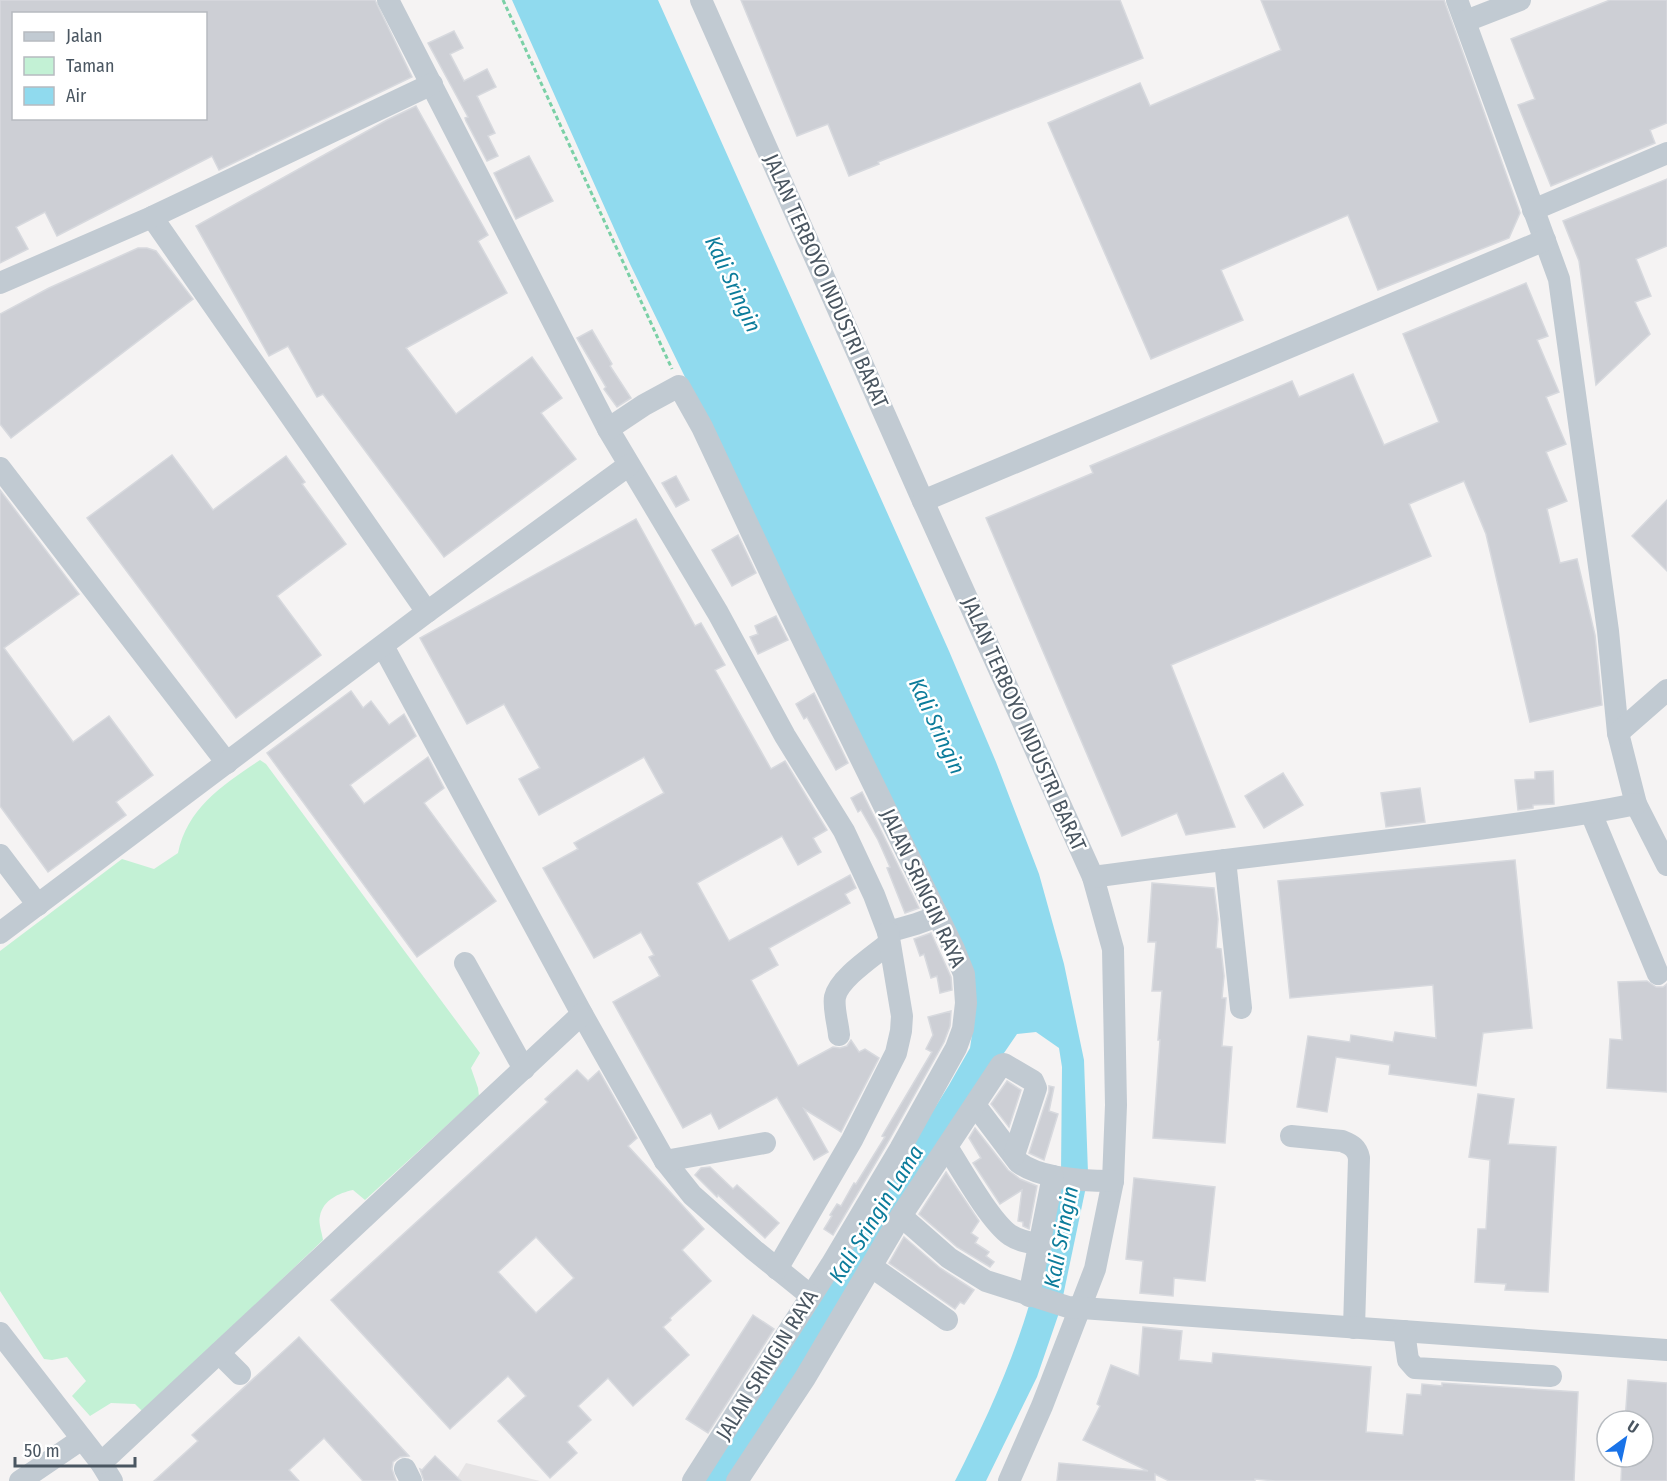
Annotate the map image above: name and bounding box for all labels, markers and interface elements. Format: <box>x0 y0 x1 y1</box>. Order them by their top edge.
legend <box>12 12 207 120</box>
text: Jalan <box>66 25 103 47</box>
text: Taman <box>66 55 114 77</box>
text: Air <box>66 85 87 107</box>
street label: JALAN TERBOYO INDUSTRI BARAT <box>758 150 894 412</box>
water label: Kali Sringin <box>699 232 767 336</box>
street label: JALAN TERBOYO INDUSTRI BARAT <box>956 593 1092 855</box>
water label: Kali Sringin <box>903 674 971 778</box>
street label: JALAN SRINGIN RAYA <box>875 805 971 971</box>
water label: Kali Sringin Lama <box>823 1140 929 1288</box>
water label: Kali Sringin <box>1038 1184 1084 1290</box>
street label: JALAN SRINGIN RAYA <box>710 1285 824 1445</box>
north arrow <box>1595 1409 1655 1469</box>
text: U <box>1624 1416 1642 1437</box>
scale bar <box>15 1430 135 1468</box>
text: 50 m <box>24 1440 60 1462</box>

